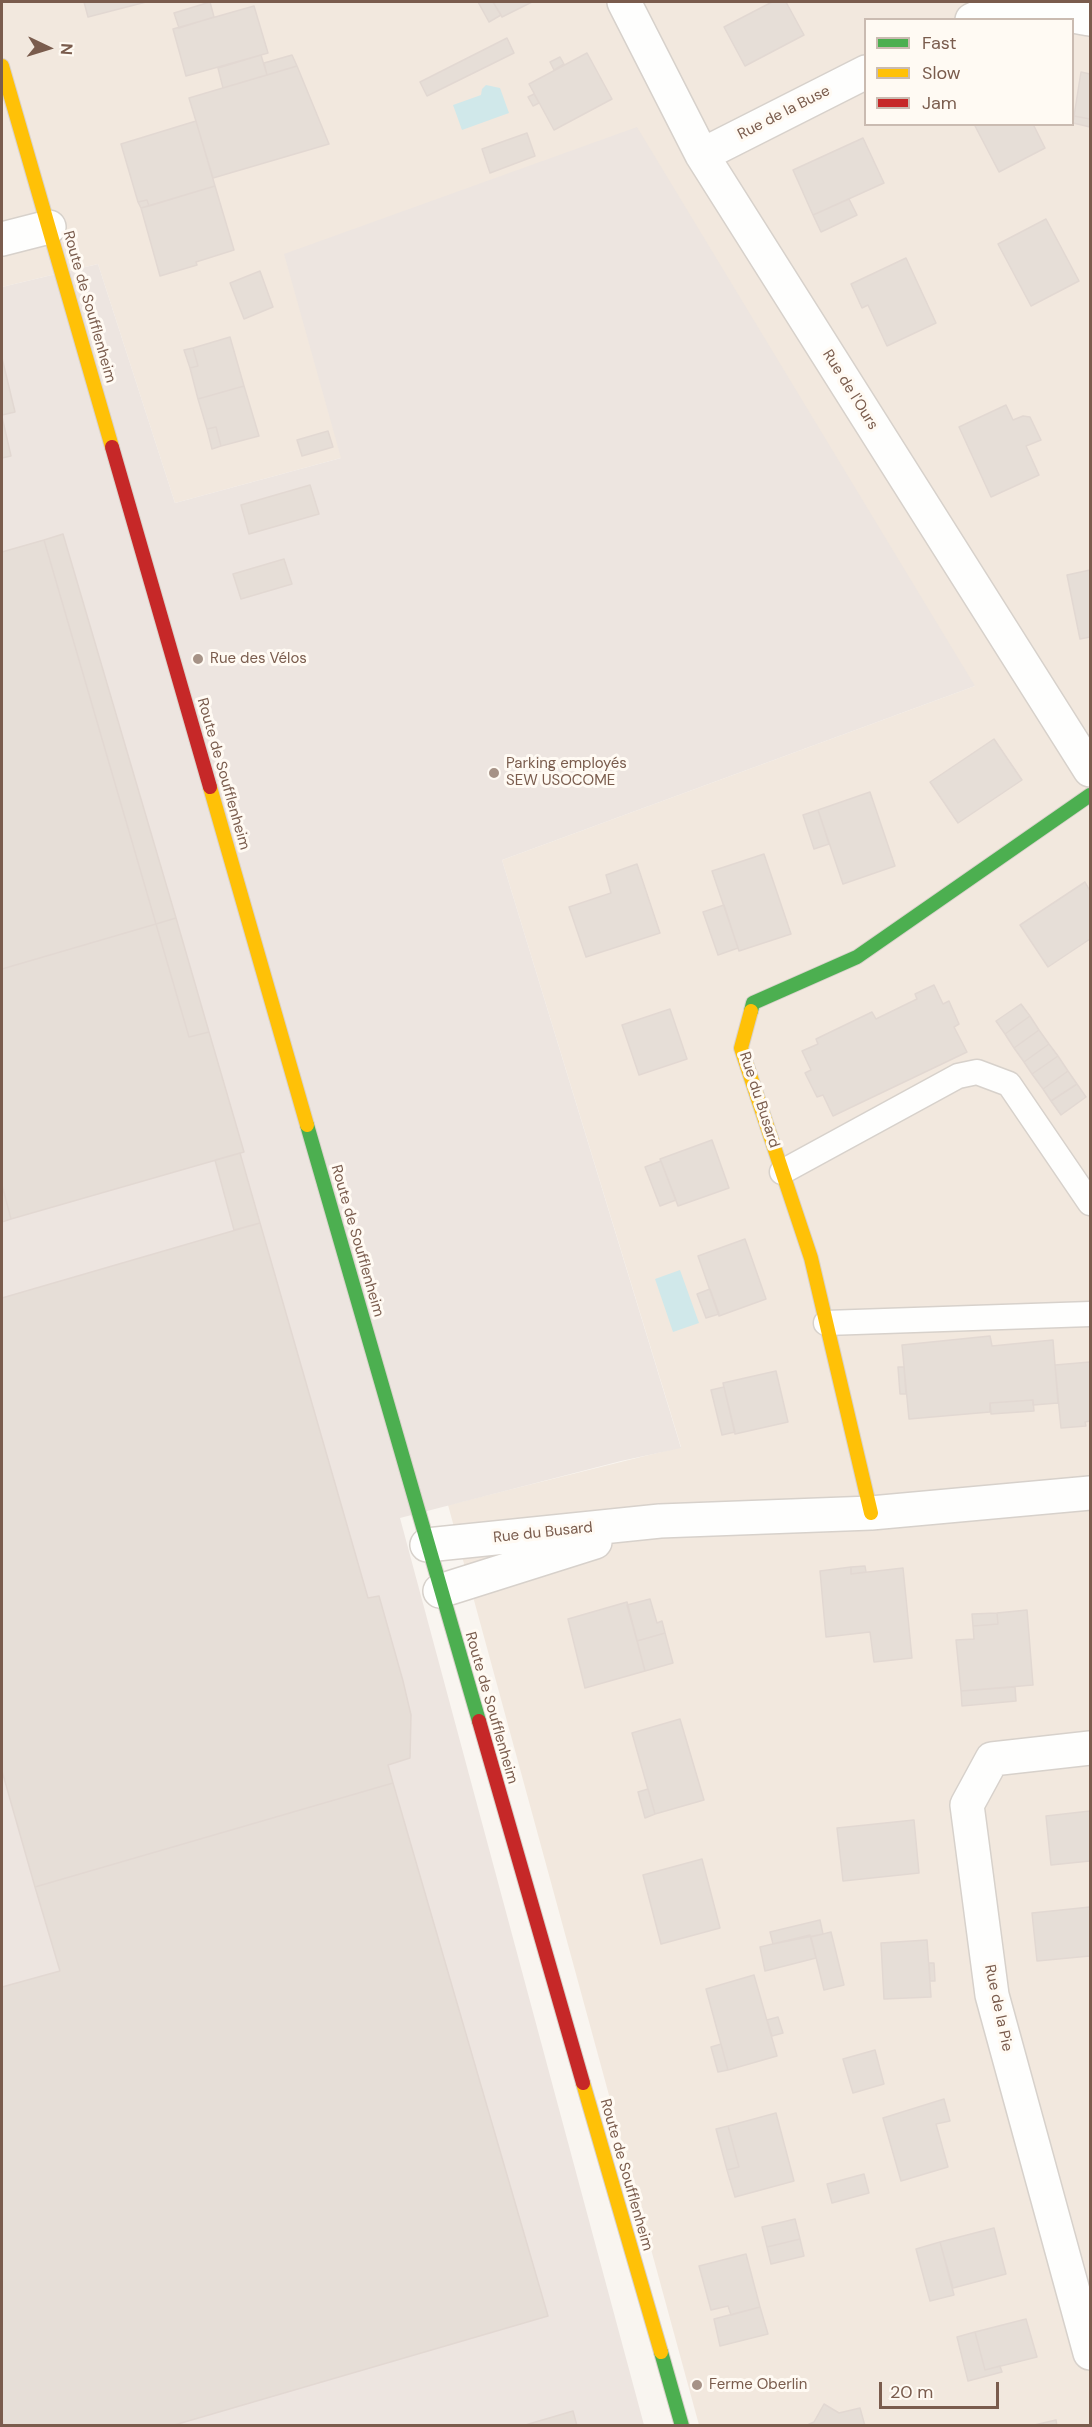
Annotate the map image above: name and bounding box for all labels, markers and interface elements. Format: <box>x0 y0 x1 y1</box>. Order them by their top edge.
north arrow <box>18 18 78 78</box>
legend <box>864 18 1074 126</box>
text: Fast <box>922 31 957 55</box>
text: N <box>56 43 77 56</box>
text: Slow <box>922 61 961 85</box>
street label: Rue de la Buse <box>735 82 833 144</box>
text: Jam <box>922 91 957 115</box>
street label: Route de Soufflenheim <box>59 229 119 385</box>
street label: Rue de l'Ours <box>818 347 882 433</box>
place label: Rue des Vélos <box>210 650 307 668</box>
marker: Rue des Vélos <box>191 652 205 666</box>
street label: Route de Soufflenheim <box>193 696 253 852</box>
place label: Parking employés SEW USOCOME <box>506 755 627 790</box>
marker: Parking employés SEW USOCOME <box>487 766 501 780</box>
street label: Rue du Busard <box>735 1050 783 1150</box>
street label: Route de Soufflenheim <box>327 1163 387 1319</box>
street label: Rue du Busard <box>492 1519 594 1547</box>
street label: Route de Soufflenheim <box>461 1630 521 1786</box>
street label: Rue de la Pie <box>980 1963 1016 2053</box>
street label: Route de Soufflenheim <box>596 2097 656 2253</box>
scale bar <box>882 2370 1002 2408</box>
place label: Ferme Oberlin <box>709 2376 807 2394</box>
marker: Ferme Oberlin <box>690 2378 704 2392</box>
text: 20 m <box>890 2380 933 2404</box>

